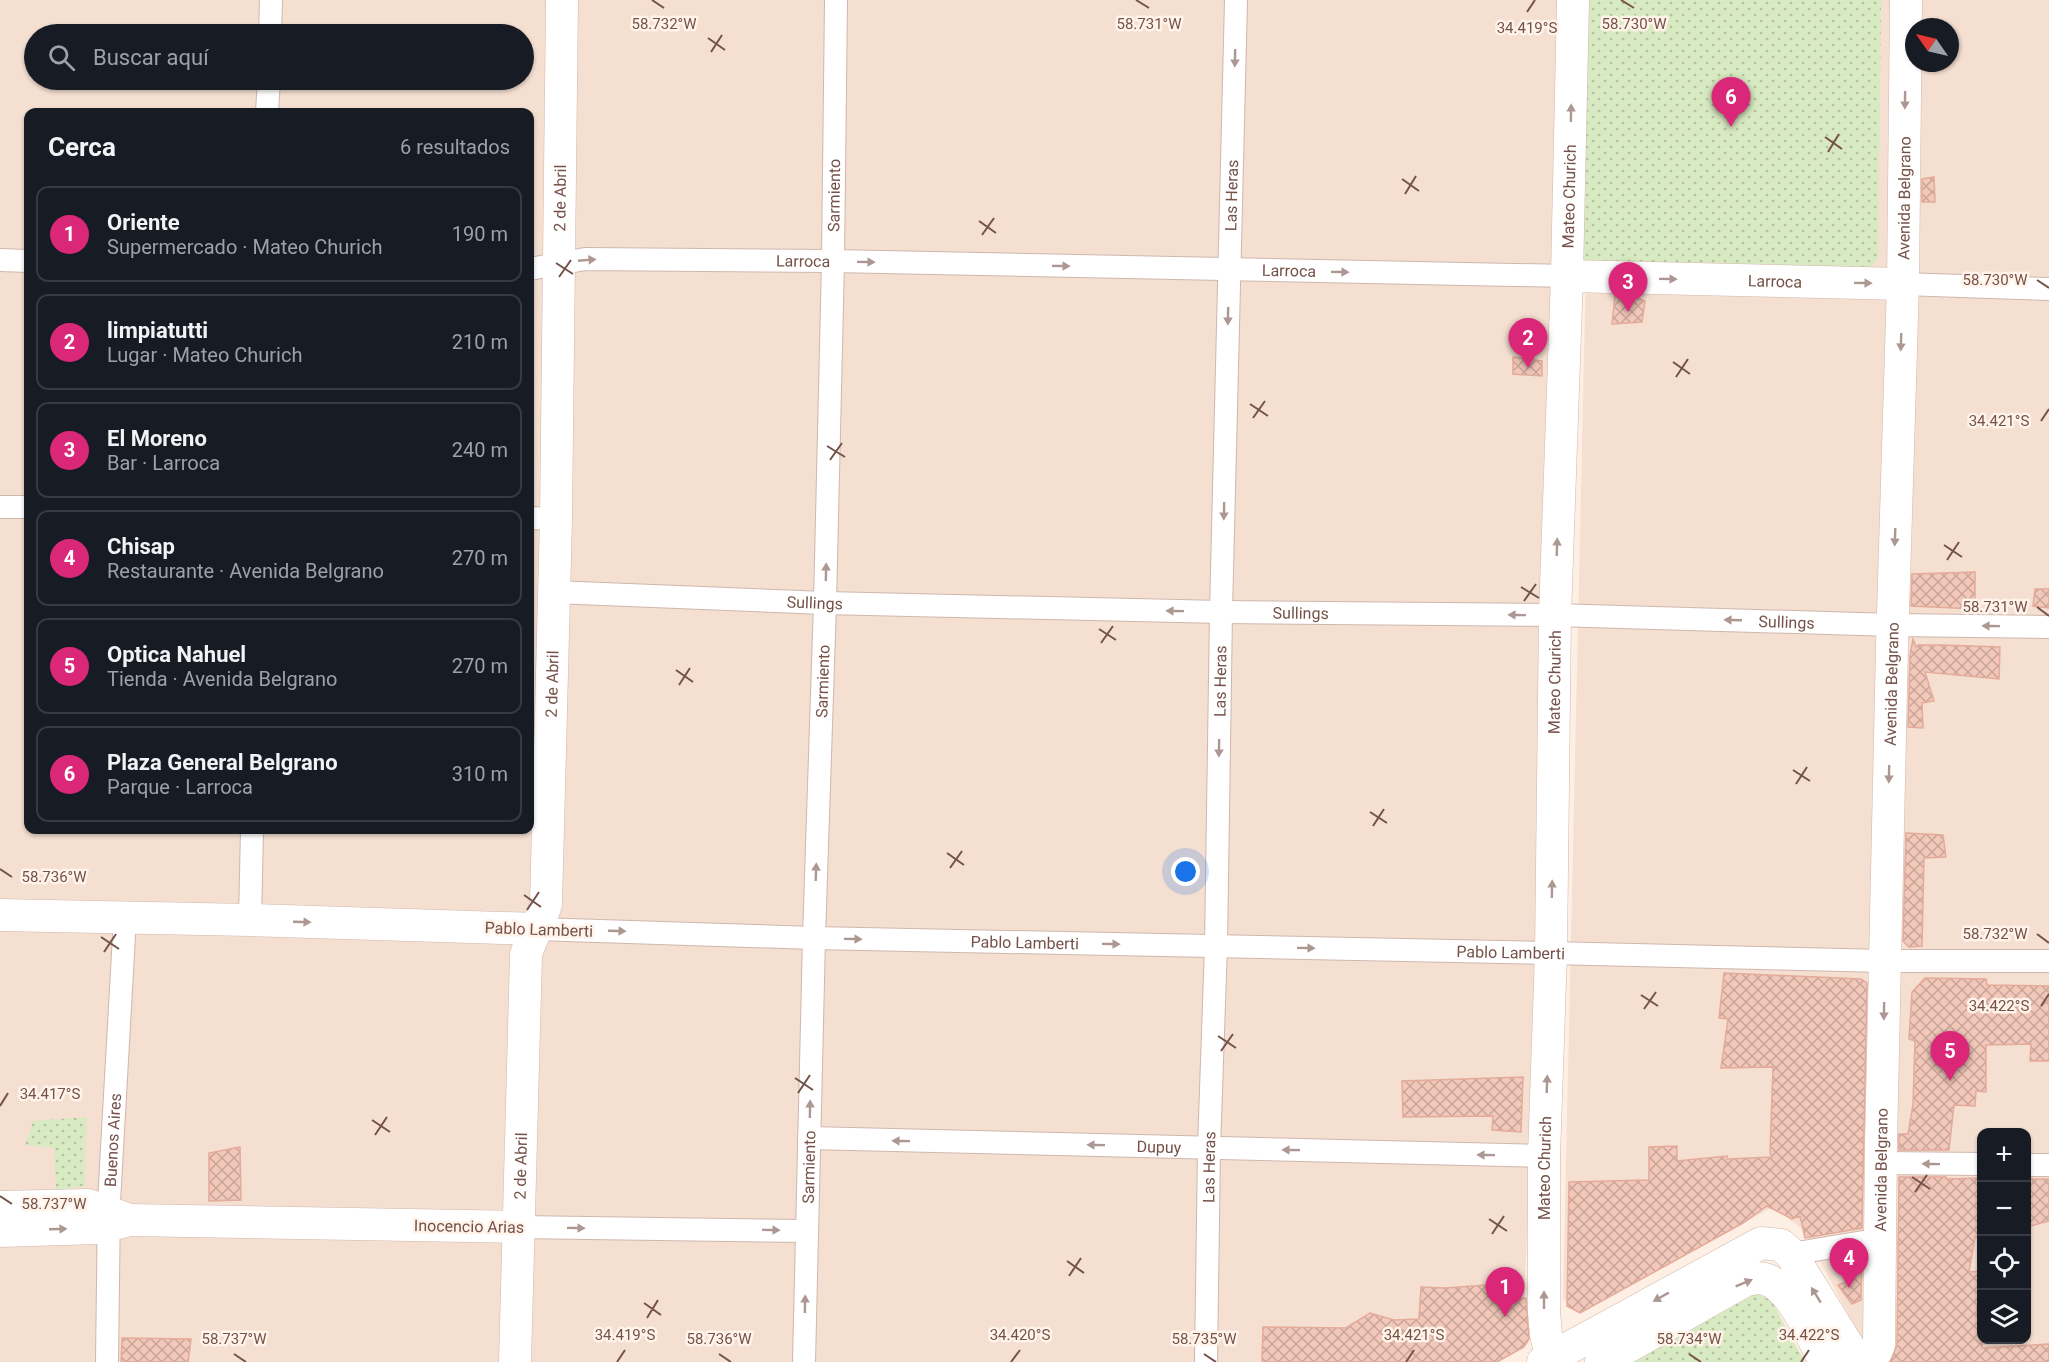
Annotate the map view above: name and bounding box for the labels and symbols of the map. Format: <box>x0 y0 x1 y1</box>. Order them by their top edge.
text: 58.732°W <box>631 15 697 33</box>
text: 58.731°W <box>1116 15 1182 33</box>
text: 58.730°W <box>1601 15 1667 33</box>
north arrow <box>1905 18 1959 72</box>
text: 34.419°S <box>1497 19 1557 37</box>
one-way arrow <box>1230 49 1240 68</box>
pin: 6 <box>1712 78 1750 127</box>
one-way arrow <box>1900 91 1910 110</box>
one-way arrow <box>1566 103 1576 122</box>
street label: Avenida Belgrano <box>1894 136 1915 260</box>
street label: Mateo Churich <box>1559 144 1580 249</box>
street label: Sarmiento <box>824 159 844 232</box>
street label: Las Heras <box>1221 159 1242 231</box>
street label: 2 de Abril <box>550 164 570 232</box>
street label: Larroca <box>776 252 830 271</box>
one-way arrow <box>578 255 597 265</box>
one-way arrow <box>856 257 875 267</box>
street label: Larroca <box>1262 261 1316 281</box>
one-way arrow <box>1051 262 1070 271</box>
pin: 3 <box>1608 262 1648 312</box>
one-way arrow <box>1330 267 1349 277</box>
street label: Larroca <box>1748 271 1802 292</box>
text: 58.730°W <box>1962 271 2028 289</box>
one-way arrow <box>1658 274 1677 283</box>
one-way arrow <box>1853 278 1872 288</box>
one-way arrow <box>1224 307 1233 326</box>
pin: 2 <box>1508 318 1547 368</box>
one-way arrow <box>1897 333 1906 352</box>
text: 34.421°S <box>1969 412 2029 430</box>
one-way arrow <box>1219 502 1228 521</box>
one-way arrow <box>1891 528 1900 547</box>
one-way arrow <box>1553 538 1562 557</box>
one-way arrow <box>821 562 831 581</box>
street label: Sullings <box>786 592 843 613</box>
text: 58.731°W <box>1962 598 2028 616</box>
street label: Sullings <box>1273 603 1329 623</box>
one-way arrow <box>1165 606 1184 616</box>
one-way arrow <box>1507 610 1526 620</box>
street label: Sullings <box>1758 612 1815 633</box>
one-way arrow <box>1723 615 1742 625</box>
one-way arrow <box>1981 621 2000 631</box>
street label: Avenida Belgrano <box>1881 622 1903 746</box>
street label: Mateo Churich <box>1545 630 1565 734</box>
street label: Sarmiento <box>812 644 834 718</box>
street label: Las Heras <box>1210 645 1230 717</box>
street label: 2 de Abril <box>542 650 563 718</box>
one-way arrow <box>1214 739 1224 758</box>
one-way arrow <box>1884 764 1894 783</box>
your location <box>1171 857 1200 886</box>
one-way arrow <box>812 862 821 881</box>
text: 58.736°W <box>21 868 87 886</box>
one-way arrow <box>1547 880 1557 899</box>
one-way arrow <box>292 917 311 926</box>
street label: Pablo Lamberti <box>484 918 593 941</box>
text: 58.732°W <box>1962 925 2028 943</box>
one-way arrow <box>607 927 626 936</box>
street label: Pablo Lamberti <box>970 932 1079 953</box>
one-way arrow <box>844 934 863 944</box>
one-way arrow <box>1102 939 1121 949</box>
street label: Pablo Lamberti <box>1456 942 1565 963</box>
one-way arrow <box>1297 943 1316 953</box>
text: 34.422°S <box>1969 997 2029 1015</box>
one-way arrow <box>1879 1001 1889 1020</box>
pin: 5 <box>1930 1032 1970 1081</box>
one-way arrow <box>1542 1074 1551 1093</box>
text: 34.417°S <box>20 1085 80 1103</box>
street label: Buenos Aires <box>101 1093 125 1188</box>
one-way arrow <box>805 1099 814 1118</box>
street label: Avenida Belgrano <box>1871 1108 1892 1232</box>
street label: Mateo Churich <box>1535 1116 1555 1220</box>
street label: Sarmiento <box>799 1130 819 1204</box>
street label: Las Heras <box>1199 1131 1220 1203</box>
street label: 2 de Abril <box>510 1132 531 1200</box>
one-way arrow <box>891 1136 910 1145</box>
street label: Dupuy <box>1136 1137 1182 1157</box>
one-way arrow <box>1086 1141 1105 1150</box>
one-way arrow <box>1281 1145 1300 1155</box>
one-way arrow <box>1476 1150 1495 1160</box>
one-way arrow <box>1921 1159 1940 1169</box>
text: 58.737°W <box>21 1195 87 1213</box>
street label: Inocencio Arias <box>414 1216 524 1237</box>
one-way arrow <box>567 1223 586 1233</box>
one-way arrow <box>49 1225 68 1234</box>
one-way arrow <box>762 1225 781 1235</box>
pin: 4 <box>1830 1238 1868 1288</box>
pin: 1 <box>1486 1268 1524 1317</box>
one-way arrow <box>1735 1277 1753 1287</box>
one-way arrow <box>1811 1286 1822 1303</box>
one-way arrow <box>1539 1290 1549 1309</box>
one-way arrow <box>1652 1292 1669 1302</box>
one-way arrow <box>801 1294 810 1313</box>
text: 34.419°S <box>595 1326 655 1344</box>
text: 34.420°S <box>990 1326 1050 1344</box>
text: 34.421°S <box>1384 1326 1444 1344</box>
text: 34.422°S <box>1779 1326 1839 1344</box>
text: 58.737°W <box>201 1330 267 1348</box>
text: 58.736°W <box>686 1330 752 1348</box>
text: 58.735°W <box>1171 1330 1237 1348</box>
text: 58.734°W <box>1656 1330 1722 1348</box>

